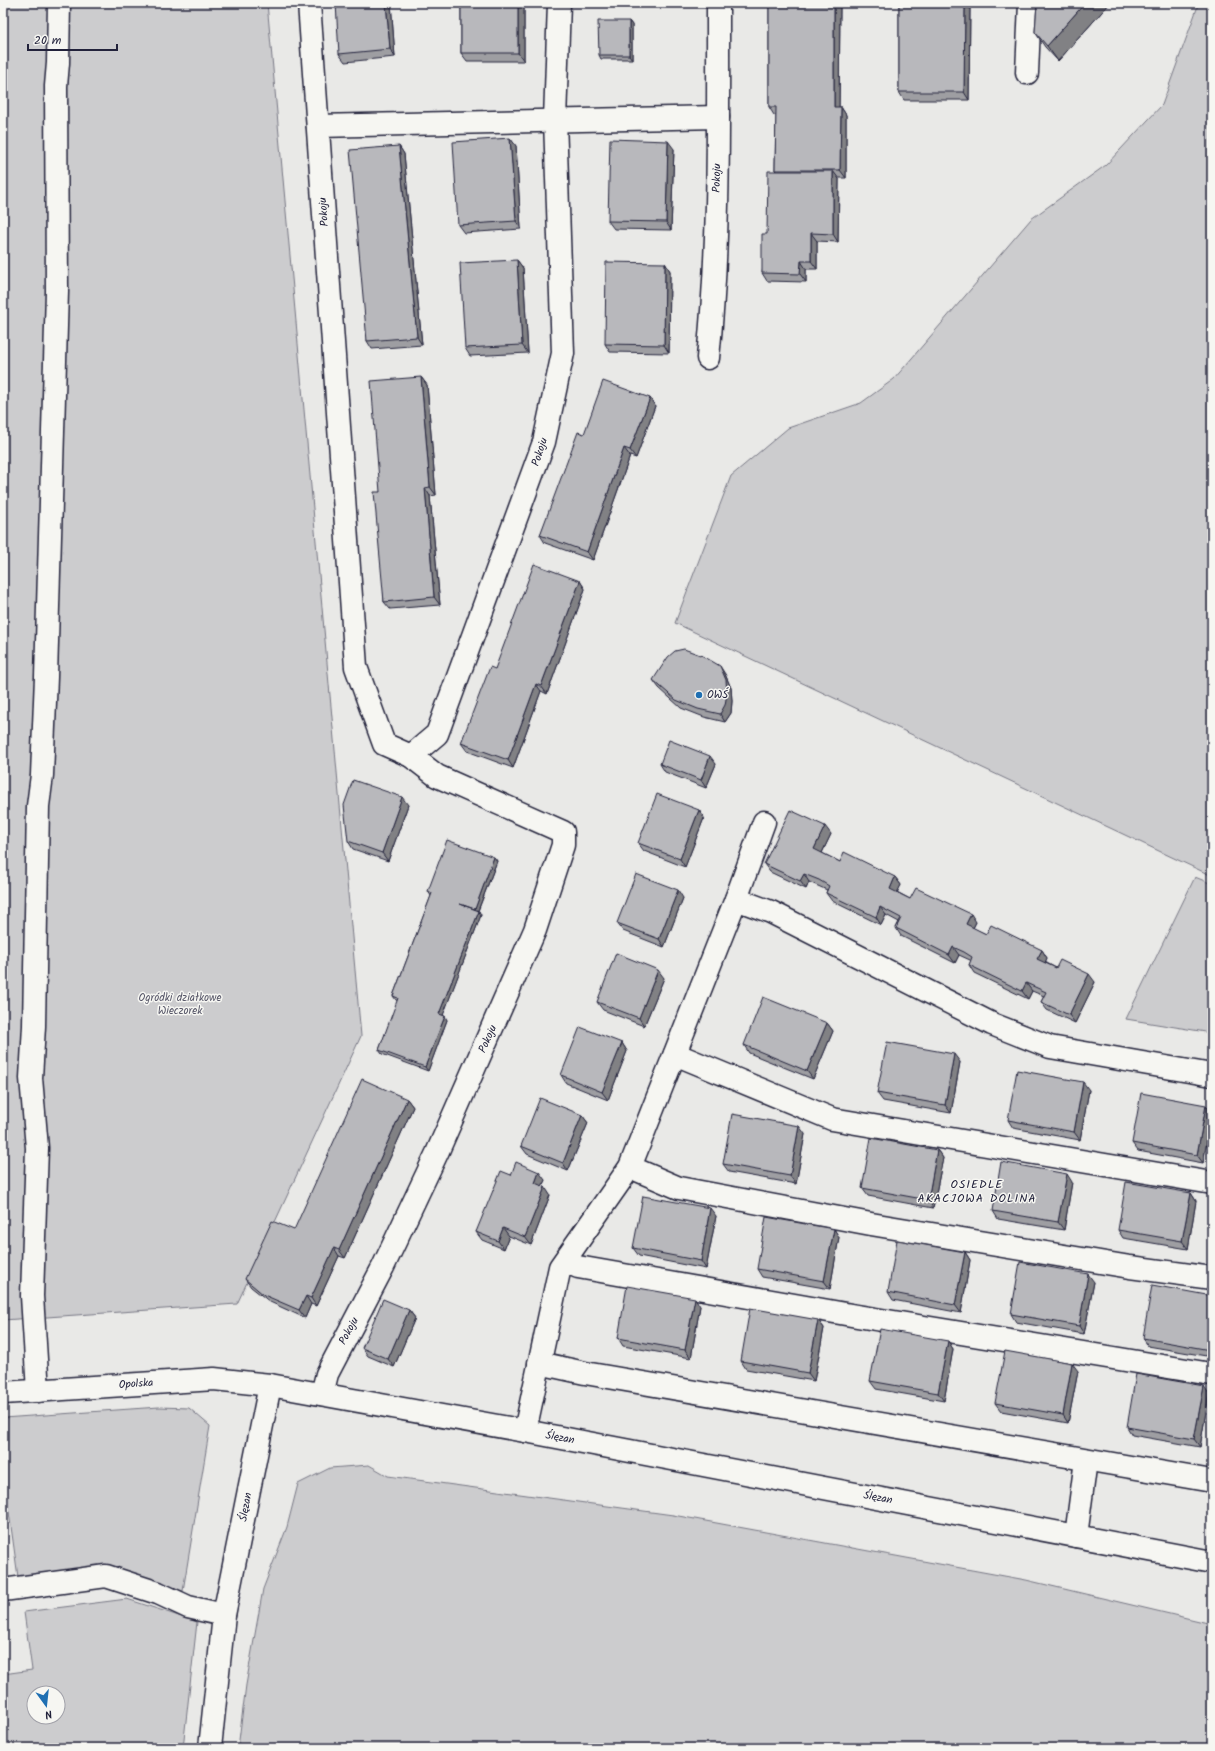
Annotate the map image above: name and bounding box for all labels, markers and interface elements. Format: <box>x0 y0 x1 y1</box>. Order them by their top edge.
scale bar <box>28 26 117 52</box>
text: 20 m <box>34 31 62 50</box>
street label: Pokoju <box>708 163 726 193</box>
street label: Pokoju <box>314 196 334 227</box>
street label: Pokoju <box>527 435 553 469</box>
place label: OWŚ <box>707 686 729 704</box>
marker: OWŚ <box>694 690 704 700</box>
park label: Ogródki działkowe Wieczorek <box>139 989 221 1020</box>
street label: Pokoju <box>474 1021 502 1056</box>
district label: OSIEDLE AKACJOWA DOLINA <box>917 1175 1037 1208</box>
street label: Pokoju <box>334 1313 364 1348</box>
street label: Opolska <box>118 1374 154 1394</box>
street label: Ślęzan <box>544 1426 576 1450</box>
street label: Ślęzan <box>862 1486 894 1510</box>
street label: Ślęzan <box>234 1491 258 1523</box>
north arrow <box>26 1685 66 1725</box>
text: N <box>43 1704 54 1723</box>

